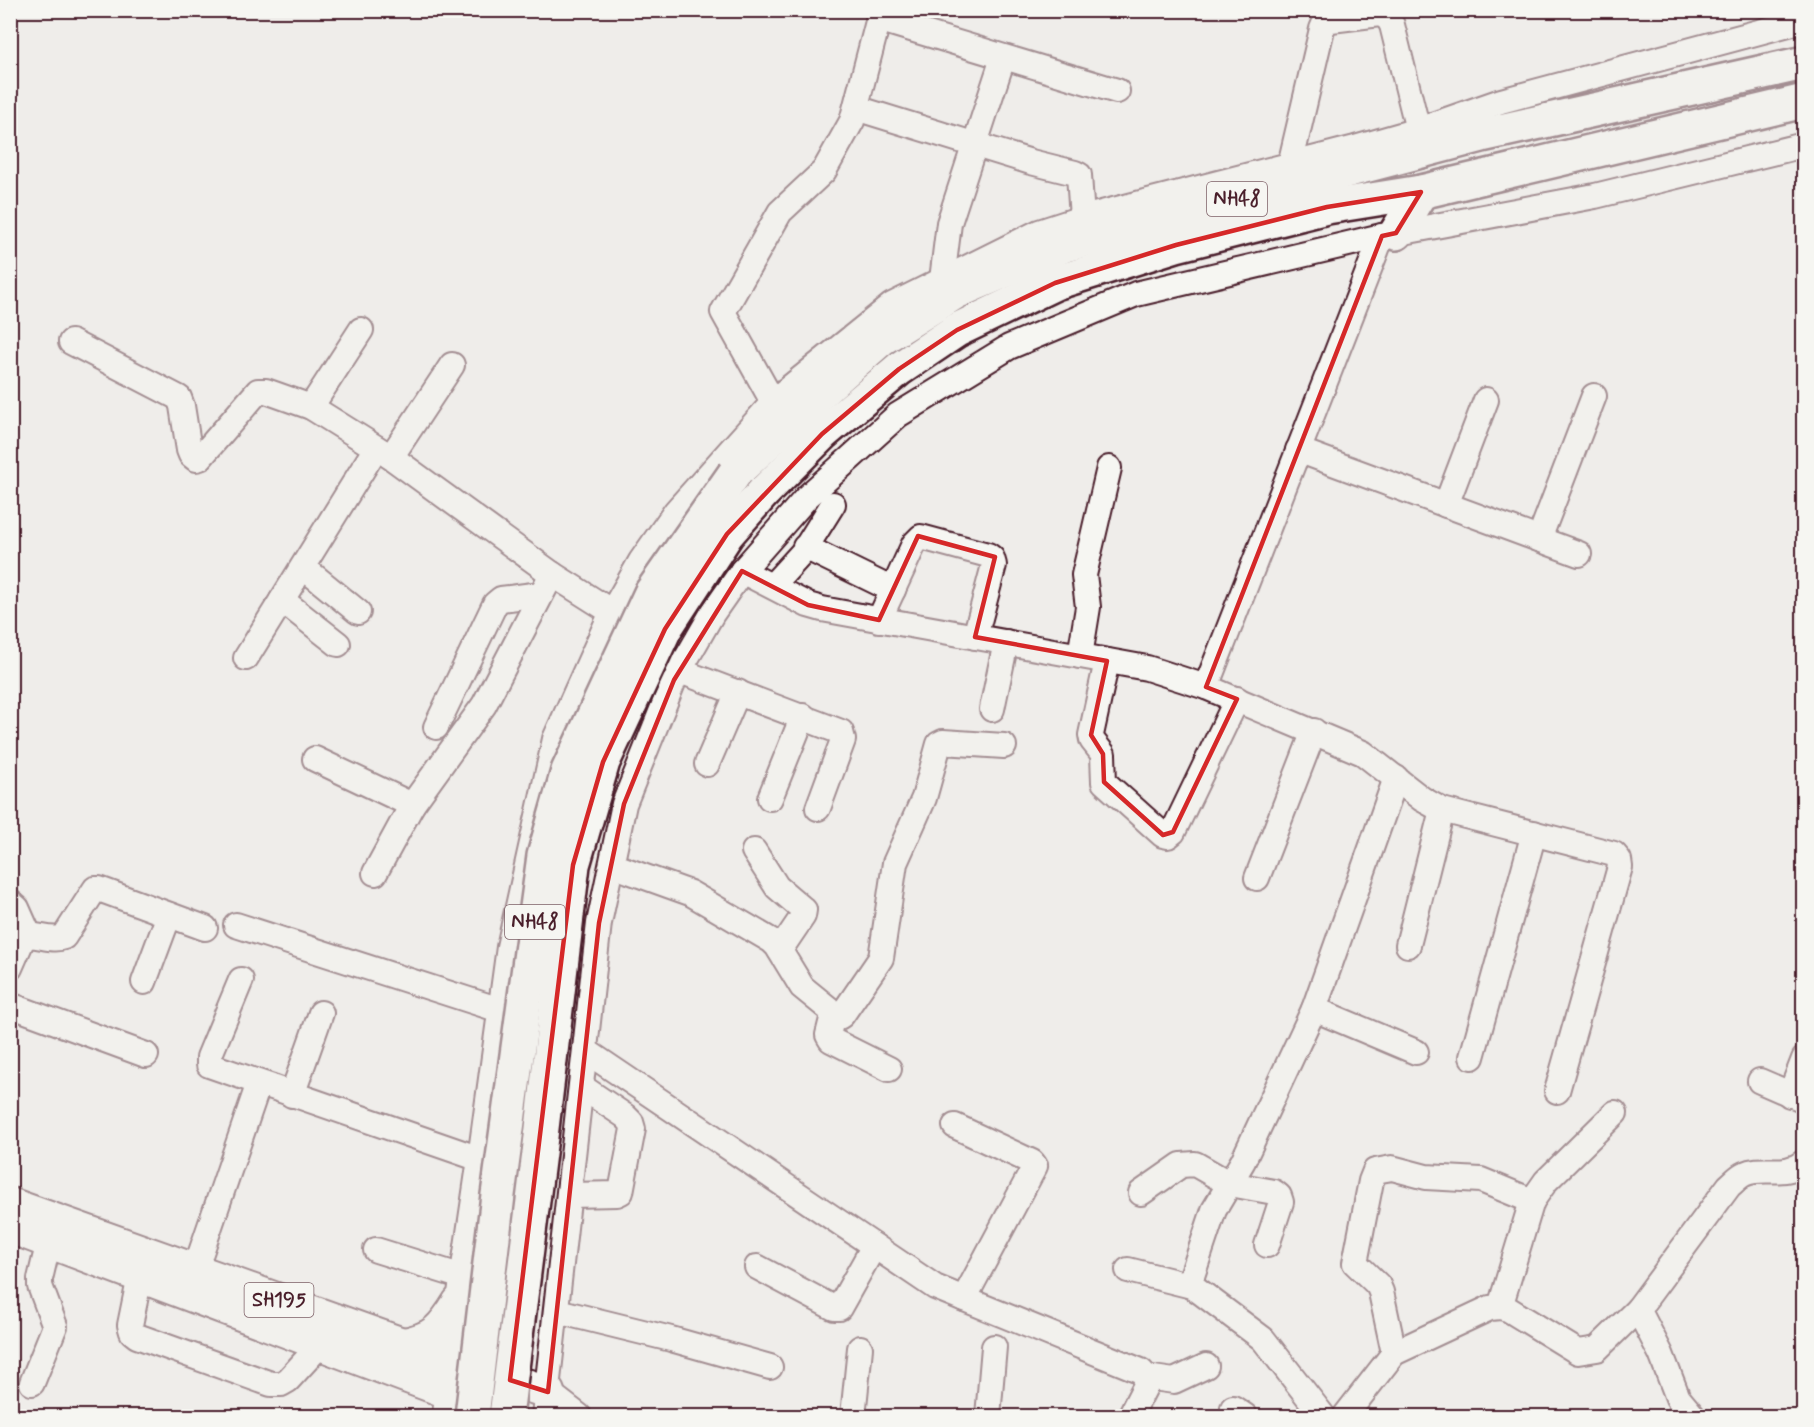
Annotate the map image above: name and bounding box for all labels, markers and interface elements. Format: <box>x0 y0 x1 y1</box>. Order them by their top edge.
road number: NH48 <box>1207 182 1267 216</box>
road number: NH48 <box>505 905 565 939</box>
road number: SH195 <box>244 1283 314 1317</box>

